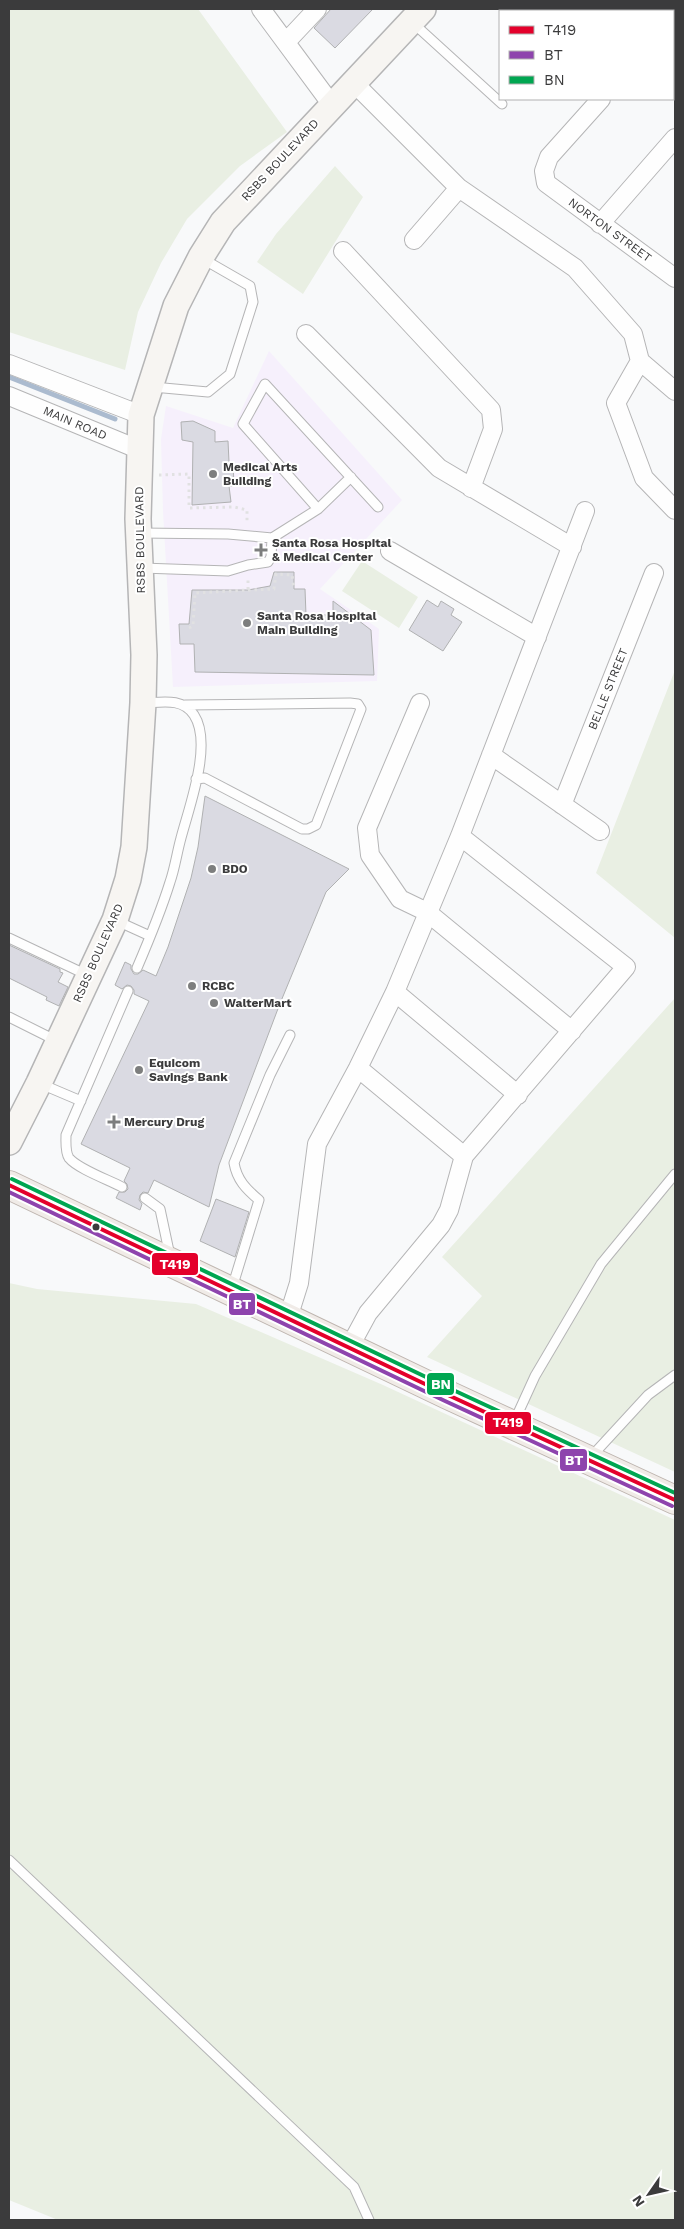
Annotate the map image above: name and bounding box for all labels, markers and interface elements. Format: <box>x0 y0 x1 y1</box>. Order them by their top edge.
legend <box>499 10 674 100</box>
text: T419 <box>544 21 576 39</box>
text: BT <box>544 46 563 64</box>
text: BN <box>544 71 565 89</box>
street label: RSBS BOULEVARD <box>238 116 322 204</box>
street label: NORTON STREET <box>566 195 654 265</box>
street label: MAIN ROAD <box>41 403 109 443</box>
place label: Medical Arts Building <box>223 460 298 488</box>
marker: Medical Arts Building <box>207 468 219 480</box>
street label: RSBS BOULEVARD <box>132 486 148 594</box>
place label: Santa Rosa Hospital & Medical Center <box>272 536 391 564</box>
marker: Santa Rosa Hospital & Medical Center <box>254 543 268 557</box>
place label: Santa Rosa Hospital Main Building <box>257 609 376 637</box>
marker: Santa Rosa Hospital Main Building <box>241 617 253 629</box>
street label: BELLE STREET <box>585 646 631 732</box>
place label: BDO <box>222 862 248 876</box>
marker: BDO <box>206 863 218 875</box>
street label: RSBS BOULEVARD <box>70 901 126 1005</box>
place label: RCBC <box>202 979 235 993</box>
marker: RCBC <box>186 980 198 992</box>
place label: WalterMart <box>224 996 292 1010</box>
marker: WalterMart <box>208 997 220 1009</box>
place label: Equicom Savings Bank <box>149 1056 228 1084</box>
marker: Equicom Savings Bank <box>133 1064 145 1076</box>
place label: Mercury Drug <box>124 1115 204 1129</box>
marker: Mercury Drug <box>108 1116 120 1128</box>
unlabelled marker <box>91 1222 101 1232</box>
line badge: T419 <box>151 1252 199 1276</box>
text: T419 <box>159 1256 191 1272</box>
line badge: BT <box>228 1292 256 1316</box>
text: BT <box>233 1296 251 1312</box>
line badge: BN <box>426 1372 455 1396</box>
text: BN <box>431 1376 451 1392</box>
line badge: T419 <box>484 1411 532 1435</box>
text: T419 <box>492 1414 524 1430</box>
line badge: BT <box>559 1448 588 1472</box>
text: BT <box>565 1452 583 1468</box>
north arrow <box>624 2169 674 2219</box>
text: N <box>629 2192 648 2210</box>

